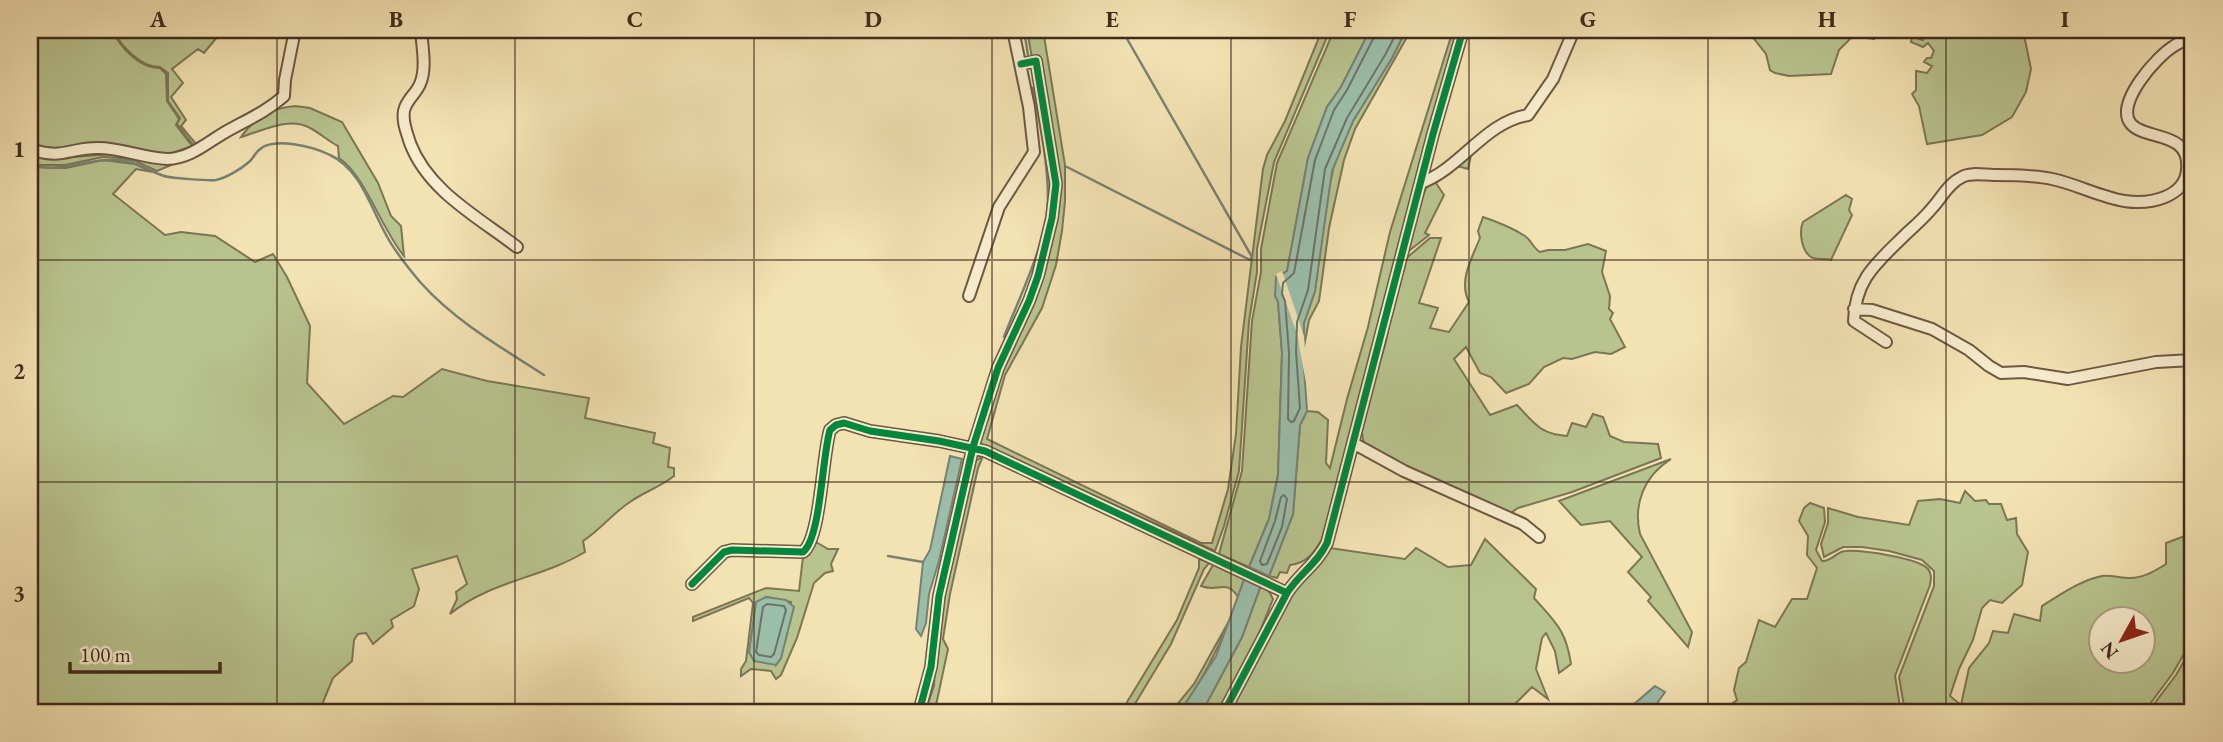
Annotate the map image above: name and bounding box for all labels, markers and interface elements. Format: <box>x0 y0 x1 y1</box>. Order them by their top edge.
text: A <box>149 4 167 34</box>
text: B <box>389 4 403 34</box>
text: C <box>627 4 643 34</box>
text: D <box>864 4 882 34</box>
text: E <box>1105 4 1119 34</box>
text: F <box>1344 4 1357 34</box>
text: G <box>1580 4 1596 34</box>
text: H <box>1818 4 1836 34</box>
text: I <box>2061 4 2069 34</box>
text: 1 <box>13 134 25 164</box>
text: 2 <box>13 356 25 386</box>
text: 3 <box>13 578 25 608</box>
north arrow <box>2086 606 2156 676</box>
scale bar <box>70 630 220 674</box>
text: N <box>2094 636 2124 665</box>
text: 100 m <box>80 641 131 668</box>

